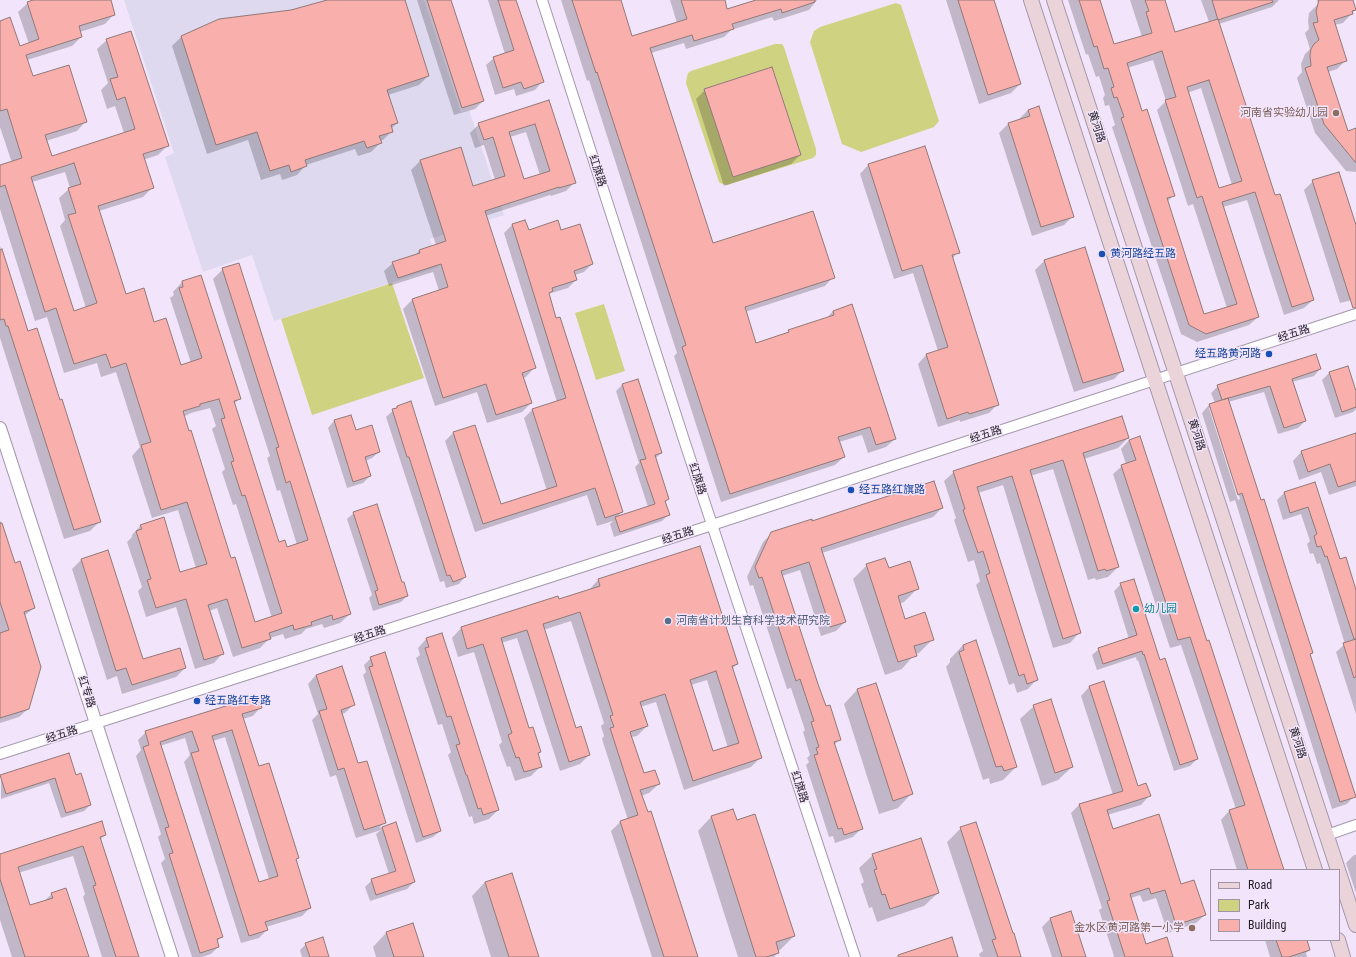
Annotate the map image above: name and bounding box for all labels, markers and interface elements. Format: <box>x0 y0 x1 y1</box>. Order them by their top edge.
place label: 河南省实验幼儿园 <box>1240 106 1328 120</box>
marker: 河南省实验幼儿园 <box>1331 108 1341 118</box>
street label: 黄河路 <box>1085 109 1107 145</box>
street label: 红旗路 <box>586 153 608 189</box>
place label: 黄河路经五路 <box>1110 247 1176 261</box>
marker: 黄河路经五路 <box>1097 249 1107 259</box>
street label: 经五路 <box>1276 323 1312 345</box>
place label: 经五路黄河路 <box>1195 347 1261 361</box>
marker: 经五路黄河路 <box>1264 349 1274 359</box>
street label: 黄河路 <box>1185 417 1207 453</box>
street label: 经五路 <box>968 424 1004 446</box>
street label: 红旗路 <box>686 461 708 497</box>
place label: 经五路红旗路 <box>859 483 925 497</box>
marker: 经五路红旗路 <box>846 485 856 495</box>
street label: 经五路 <box>660 525 696 547</box>
place label: 幼儿园 <box>1144 602 1177 616</box>
marker: 幼儿园 <box>1131 604 1141 614</box>
place label: 河南省计划生育科学技术研究院 <box>676 614 830 628</box>
marker: 河南省计划生育科学技术研究院 <box>663 616 673 626</box>
street label: 经五路 <box>352 624 388 646</box>
street label: 红专路 <box>75 674 97 710</box>
place label: 经五路红专路 <box>205 694 271 708</box>
marker: 经五路红专路 <box>192 696 202 706</box>
street label: 经五路 <box>44 724 80 746</box>
street label: 黄河路 <box>1286 725 1308 761</box>
street label: 红旗路 <box>788 769 810 805</box>
legend <box>1210 869 1340 941</box>
text: Road <box>1248 878 1272 892</box>
text: Park <box>1248 898 1269 912</box>
text: Building <box>1248 918 1286 932</box>
place label: 金水区黄河路第一小学 <box>1074 921 1184 935</box>
marker: 金水区黄河路第一小学 <box>1187 923 1197 933</box>

